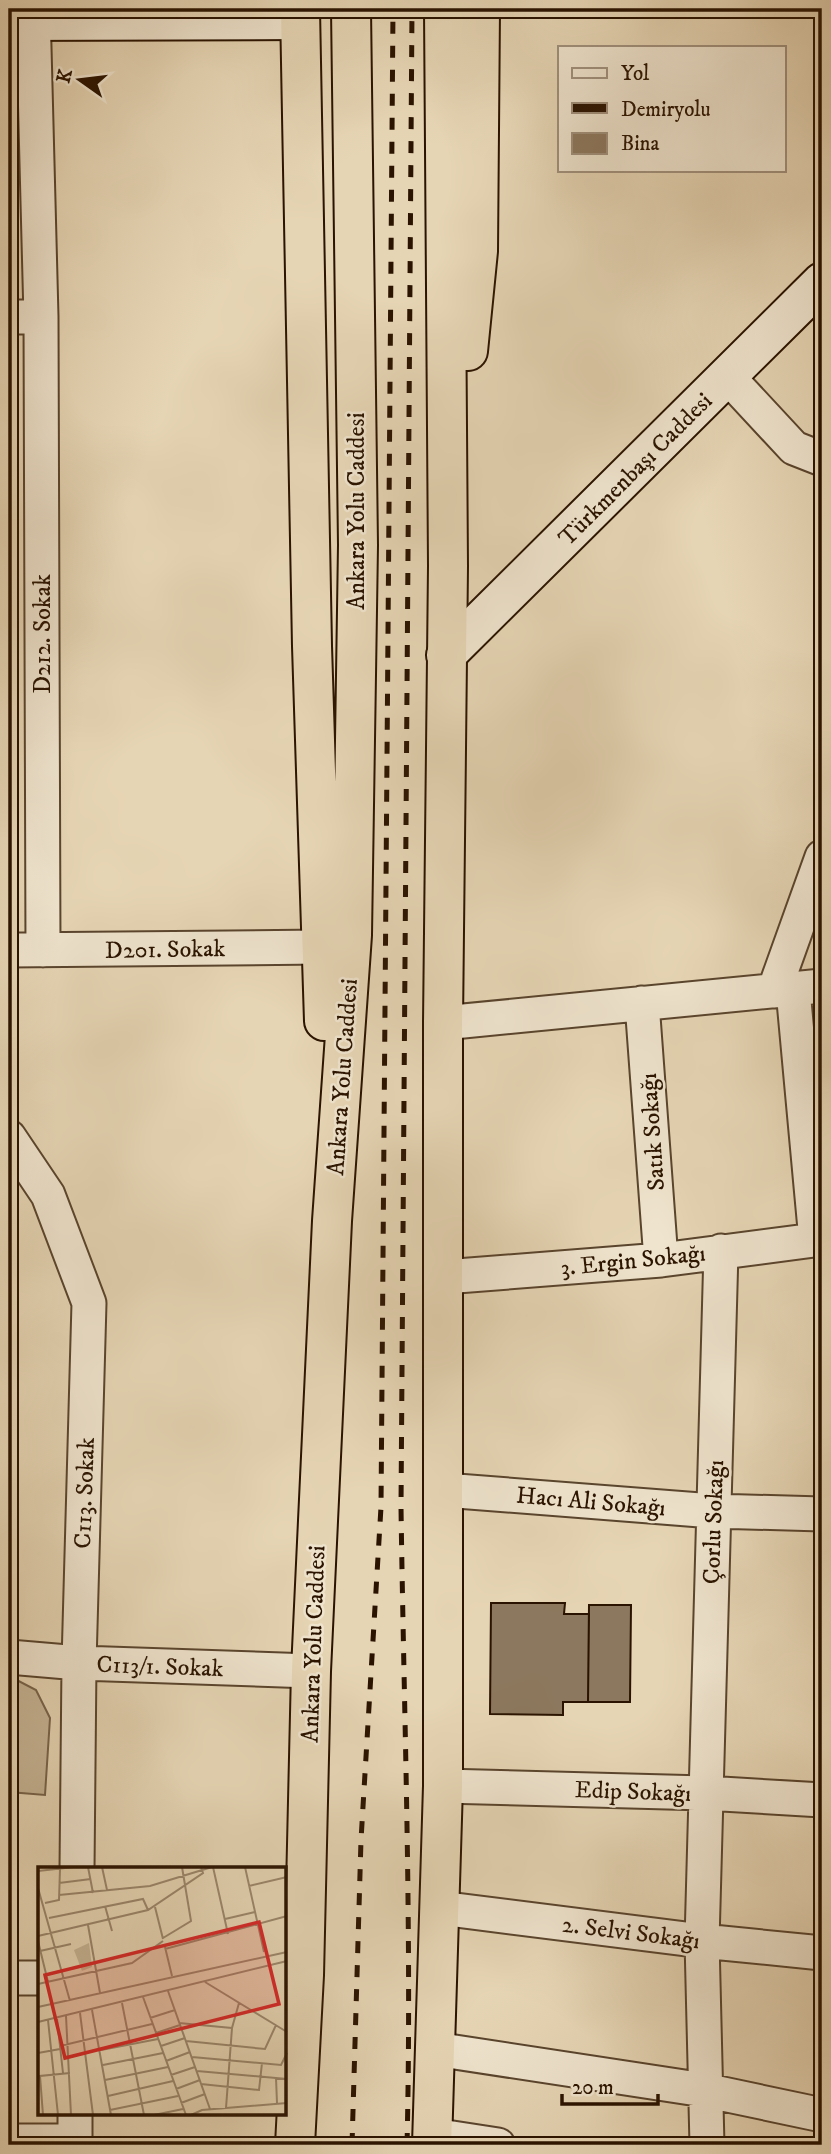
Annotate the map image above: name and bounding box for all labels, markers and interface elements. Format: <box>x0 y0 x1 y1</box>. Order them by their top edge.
north arrow <box>46 46 116 116</box>
legend <box>558 46 786 172</box>
text: Yol <box>621 61 650 87</box>
text: K <box>52 66 78 86</box>
text: Demiryolu <box>621 97 711 123</box>
text: Bina <box>621 131 660 157</box>
street label: Türkmenbaşı Caddesi <box>552 386 719 553</box>
street label: Ankara Yolu Caddesi <box>342 412 372 610</box>
street label: D212. Sokak <box>28 574 58 694</box>
street label: D201. Sokak <box>105 934 226 966</box>
street label: Ankara Yolu Caddesi <box>321 978 365 1177</box>
street label: Satık Sokağı <box>634 1072 672 1192</box>
street label: 3. Ergin Sokağı <box>559 1238 707 1284</box>
street label: C113. Sokak <box>68 1437 102 1549</box>
street label: Çorlu Sokağı <box>697 1459 731 1585</box>
street label: Hacı Ali Sokağı <box>515 1481 667 1523</box>
street label: Ankara Yolu Caddesi <box>296 1545 332 1743</box>
street label: C113/1. Sokak <box>96 1650 224 1684</box>
street label: Edip Sokağı <box>574 1775 692 1809</box>
inset map <box>38 1867 287 2116</box>
street label: 2. Selvi Sokağı <box>560 1910 701 1956</box>
scale bar <box>562 2063 658 2107</box>
text: 20 m <box>572 2075 614 2101</box>

